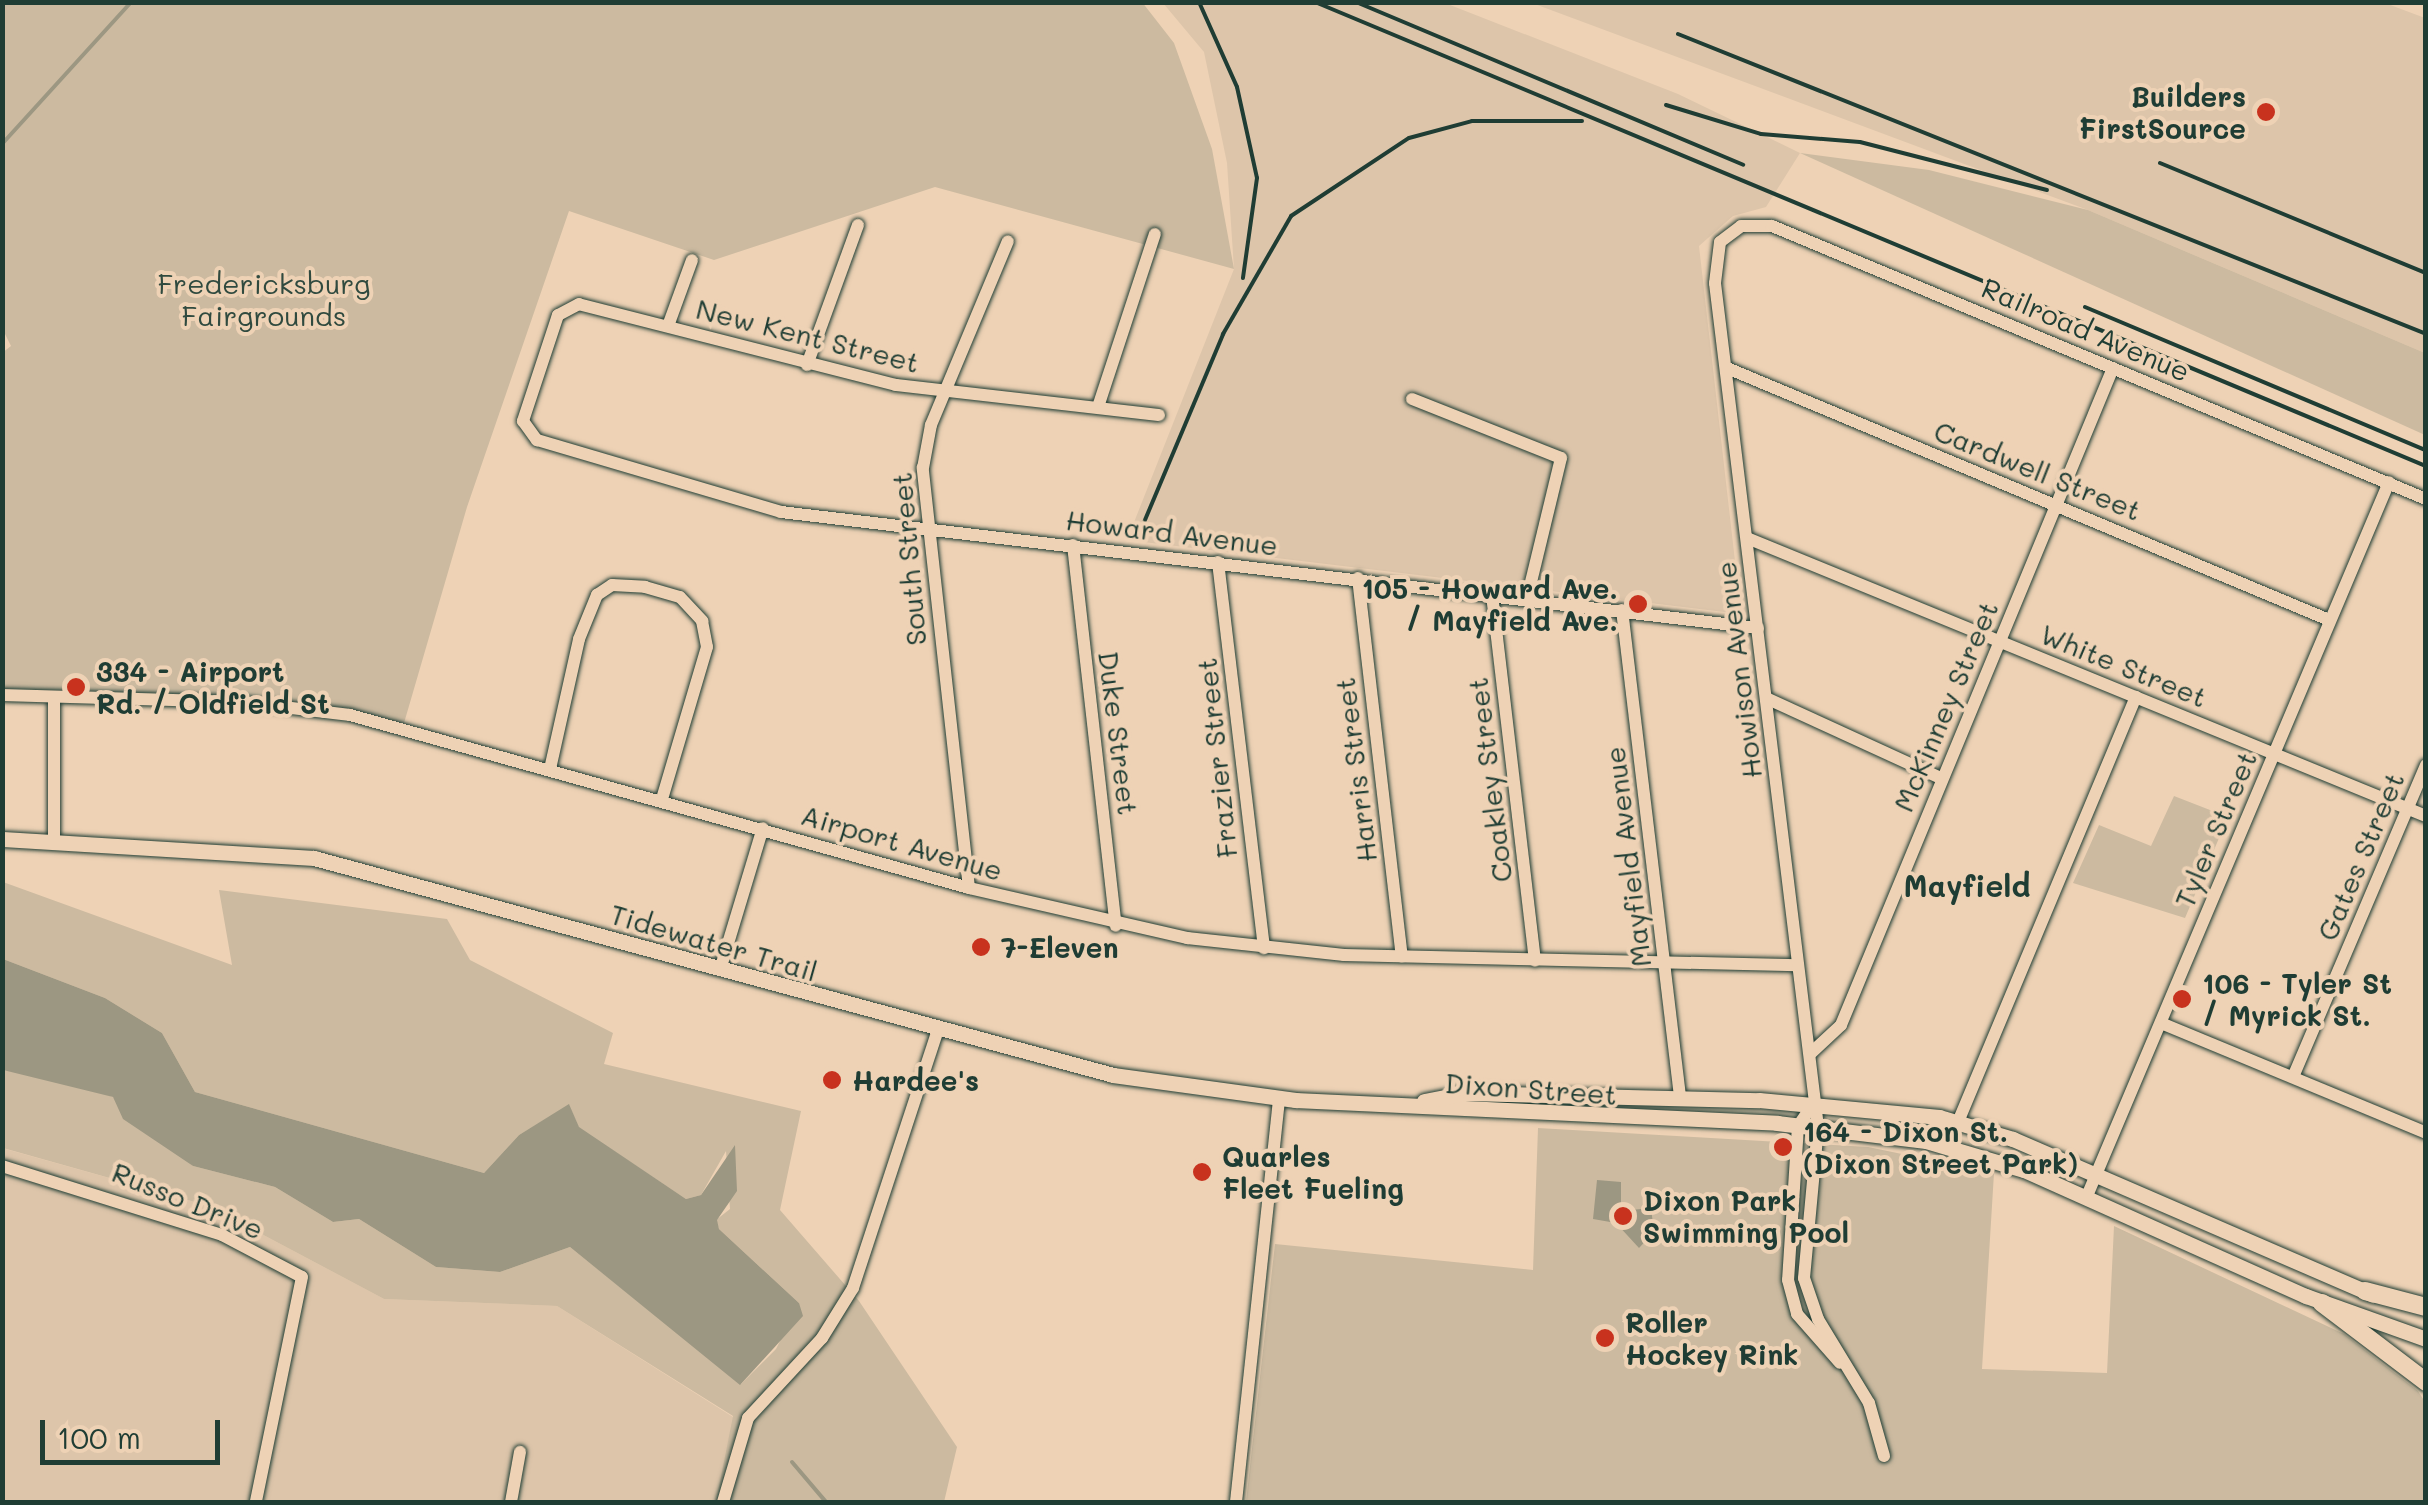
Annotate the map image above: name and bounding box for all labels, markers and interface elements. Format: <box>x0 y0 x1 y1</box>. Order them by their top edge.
place label: Builders FirstSource <box>2079 79 2246 145</box>
marker: Builders FirstSource <box>2255 101 2277 123</box>
park label: Fredericksburg Fairgrounds <box>157 266 371 332</box>
street label: Railroad Avenue <box>1977 270 2195 388</box>
street label: New Kent Street <box>693 291 923 379</box>
street label: Cardwell Street <box>1930 413 2146 527</box>
street label: South Street <box>884 471 932 647</box>
street label: Howard Avenue <box>1064 502 1280 562</box>
street label: Howison Avenue <box>1708 560 1768 780</box>
place label: 105 - Howard Ave. / Mayfield Ave. <box>1361 571 1618 637</box>
marker: 105 - Howard Ave. / Mayfield Ave. <box>1627 593 1649 615</box>
street label: McKinney Street <box>1886 596 2004 816</box>
street label: White Street <box>2036 616 2212 714</box>
street label: Duke Street <box>1092 649 1146 817</box>
place label: 334 - Airport Rd. / Oldfield St <box>96 654 330 720</box>
street label: Frazier Street <box>1189 656 1243 860</box>
marker: 334 - Airport Rd. / Oldfield St <box>65 676 87 698</box>
street label: Harris Street <box>1327 676 1383 864</box>
street label: Coakley Street <box>1460 676 1518 884</box>
street label: Mayfield Avenue <box>1597 745 1657 969</box>
street label: Tyler Street <box>2167 746 2263 912</box>
street label: Gates Street <box>2309 767 2411 945</box>
street label: Airport Avenue <box>797 797 1007 887</box>
district label: Mayfield <box>1904 867 2030 903</box>
street label: Tidewater Trail <box>607 896 821 988</box>
place label: 7-Eleven <box>1001 930 1119 964</box>
marker: 7-Eleven <box>970 936 992 958</box>
place label: 106 - Tyler St / Myrick St. <box>2202 966 2392 1032</box>
marker: 106 - Tyler St / Myrick St. <box>2171 988 2193 1010</box>
place label: Hardee's <box>852 1063 979 1097</box>
street label: Dixon Street <box>1444 1065 1618 1111</box>
marker: Hardee's <box>821 1069 843 1091</box>
place label: 164 - Dixon St. (Dixon Street Park) <box>1803 1114 2078 1180</box>
marker: 164 - Dixon St. (Dixon Street Park) <box>1772 1136 1794 1158</box>
place label: Quarles Fleet Fueling <box>1222 1139 1404 1205</box>
street label: Russo Drive <box>108 1154 268 1246</box>
marker: Quarles Fleet Fueling <box>1191 1161 1213 1183</box>
place label: Dixon Park Swimming Pool <box>1643 1183 1849 1249</box>
marker: Dixon Park Swimming Pool <box>1612 1205 1634 1227</box>
place label: Roller Hockey Rink <box>1625 1305 1798 1371</box>
marker: Roller Hockey Rink <box>1594 1327 1616 1349</box>
scale bar <box>45 1400 225 1462</box>
text: 100 m <box>57 1417 141 1457</box>

